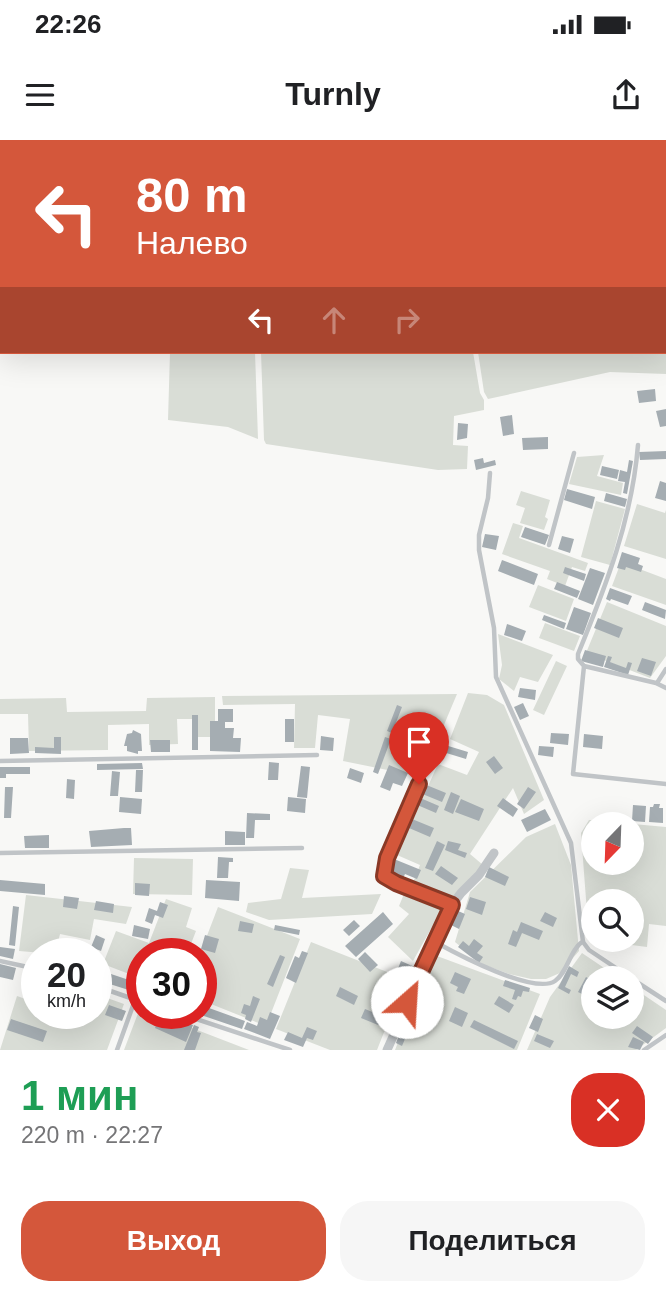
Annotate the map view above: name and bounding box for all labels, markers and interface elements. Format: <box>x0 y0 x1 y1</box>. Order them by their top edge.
text: 22:26 <box>35 9 102 39</box>
icon: menu <box>21 76 59 114</box>
text: Turnly <box>285 76 381 112</box>
icon: share <box>607 76 645 114</box>
icon: left <box>21 168 112 259</box>
text: 80 m <box>136 168 248 222</box>
text: Налево <box>136 225 248 261</box>
icon: left <box>242 301 280 339</box>
icon: ahead <box>315 301 353 339</box>
icon: right <box>388 301 426 339</box>
pin <box>389 712 449 784</box>
icon: arrive <box>400 723 438 761</box>
north arrow <box>581 812 644 875</box>
map controls <box>581 812 644 1029</box>
button: search <box>581 889 644 952</box>
speed limit sign: 30 <box>126 938 217 1029</box>
text: 20 <box>47 955 86 994</box>
position arrow <box>370 965 444 1039</box>
button: layers <box>581 966 644 1029</box>
text: km/h <box>47 991 86 1011</box>
text: 1 мин <box>21 1072 138 1119</box>
button: close <box>571 1073 645 1147</box>
text: 220 m · 22:27 <box>21 1122 163 1148</box>
button: Выход <box>21 1201 326 1281</box>
button: Поделиться <box>340 1201 645 1281</box>

